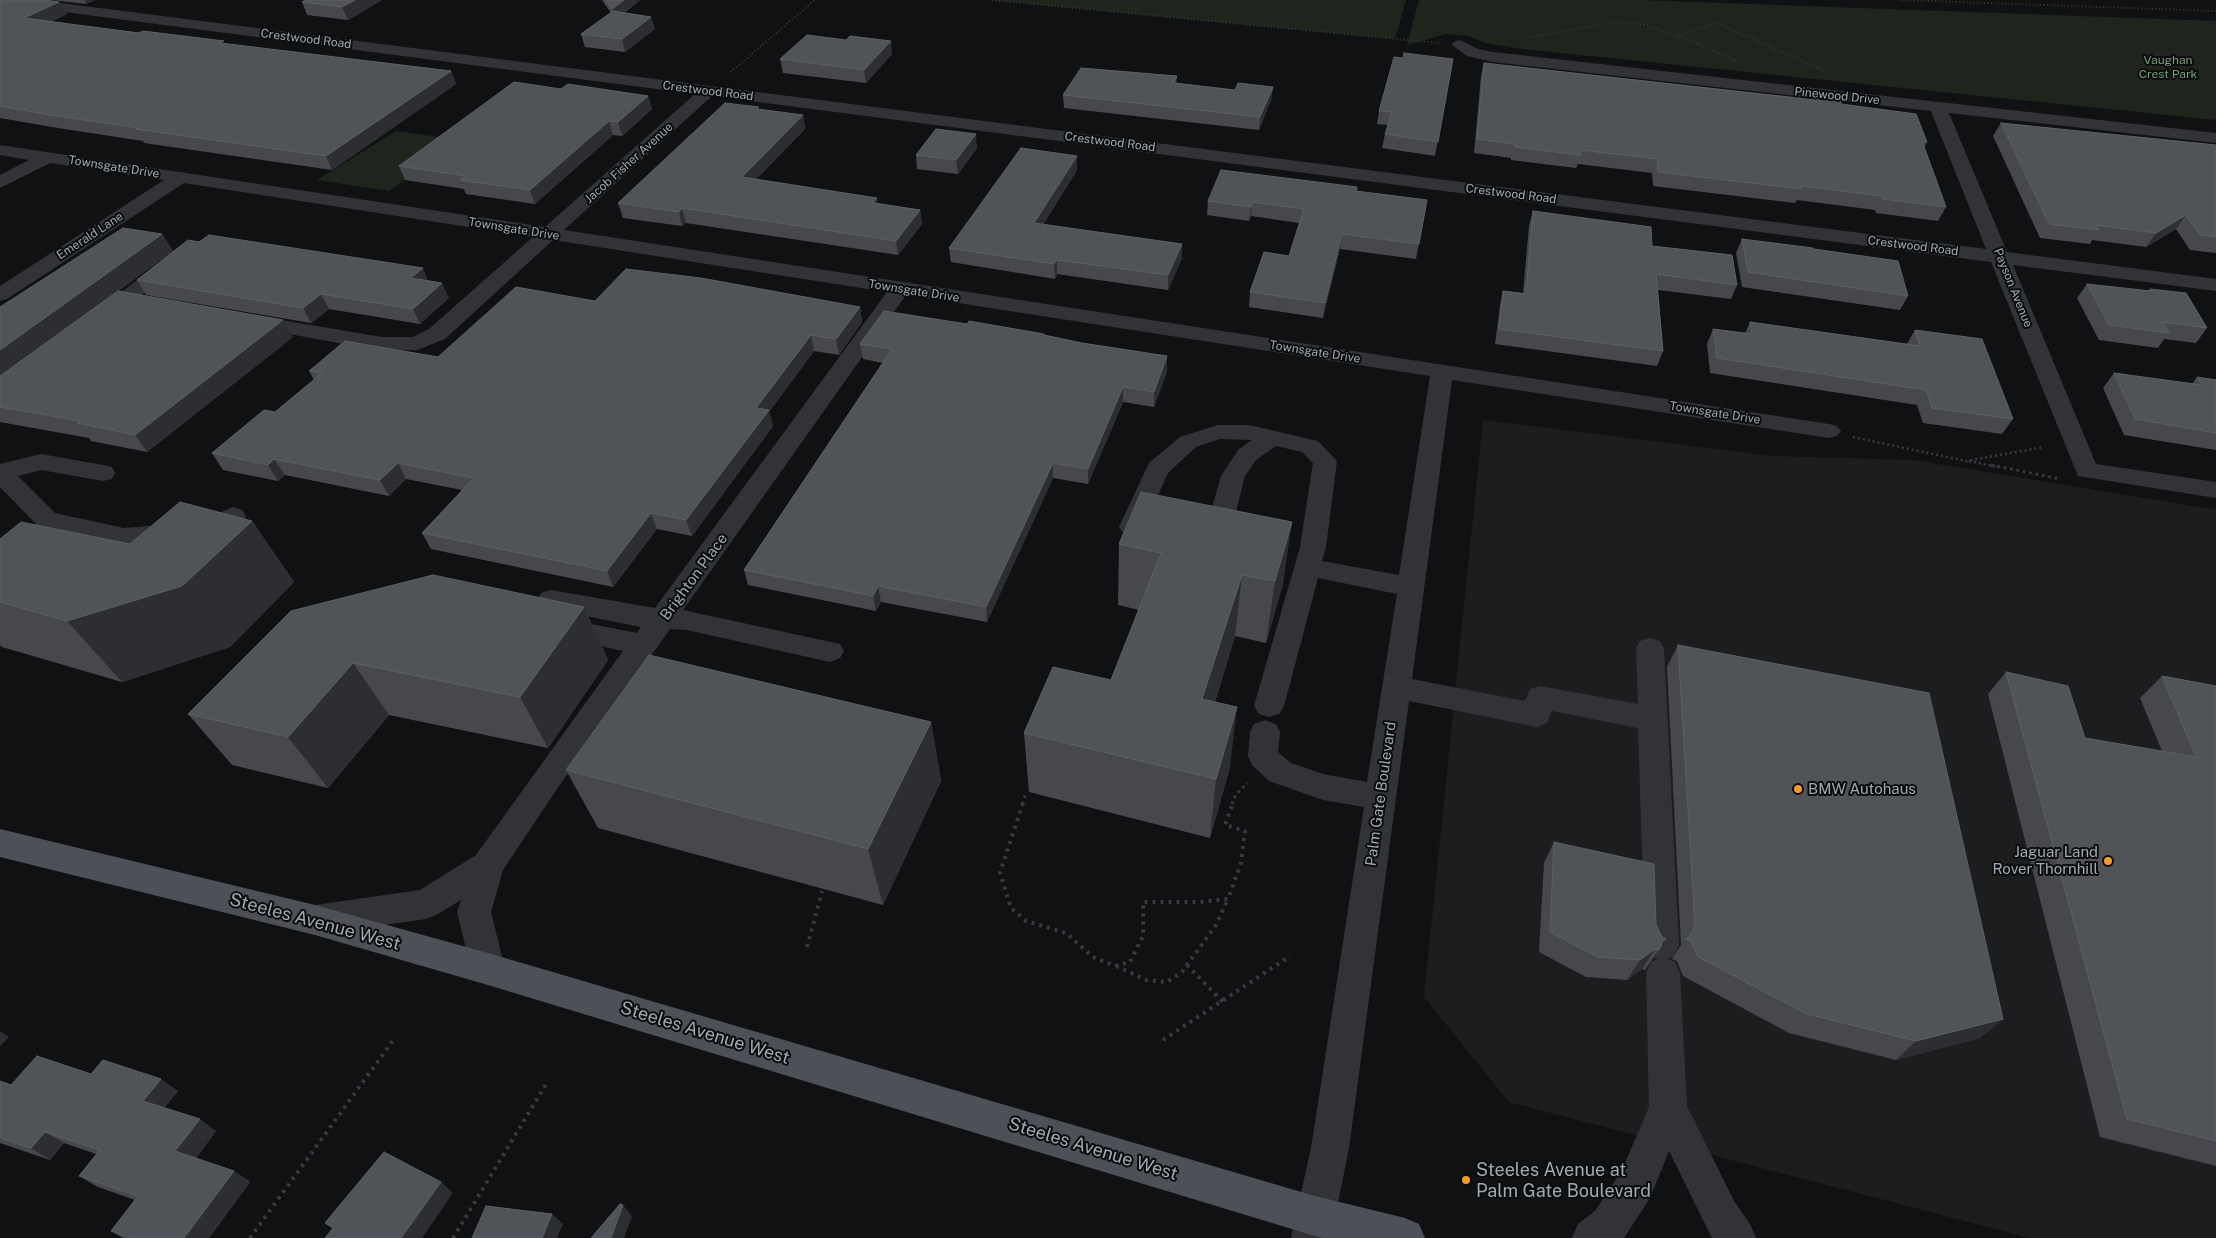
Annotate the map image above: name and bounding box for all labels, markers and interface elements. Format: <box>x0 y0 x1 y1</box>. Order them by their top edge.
street label: Crestwood Road <box>260 26 352 52</box>
park label: Vaughan Crest Park <box>2139 53 2197 81</box>
street label: Crestwood Road <box>662 78 754 104</box>
street label: Pinewood Drive <box>1794 84 1880 108</box>
street label: Jacob Fisher Avenue <box>582 120 676 206</box>
street label: Crestwood Road <box>1064 129 1156 155</box>
street label: Townsgate Drive <box>68 153 160 181</box>
street label: Crestwood Road <box>1465 181 1557 207</box>
street label: Emerald Lane <box>54 209 126 263</box>
street label: Townsgate Drive <box>468 215 560 243</box>
street label: Crestwood Road <box>1867 233 1959 259</box>
street label: Payson Avenue <box>1991 246 2035 330</box>
street label: Townsgate Drive <box>868 277 960 305</box>
street label: Townsgate Drive <box>1269 338 1361 366</box>
street label: Townsgate Drive <box>1669 399 1761 427</box>
street label: Brighton Place <box>657 530 731 624</box>
street label: Palm Gate Boulevard <box>1362 721 1400 867</box>
place label: BMW Autohaus <box>1808 780 1916 798</box>
marker: BMW Autohaus <box>1792 783 1804 795</box>
place label: Jaguar Land Rover Thornhill <box>1992 843 2098 878</box>
marker: Jaguar Land Rover Thornhill <box>2102 855 2114 867</box>
street label: Steeles Avenue West <box>227 889 403 955</box>
street label: Steeles Avenue West <box>618 997 792 1069</box>
street label: Steeles Avenue West <box>1006 1113 1180 1185</box>
place label: Steeles Avenue at Palm Gate Boulevard <box>1476 1159 1651 1202</box>
marker: Steeles Avenue at Palm Gate Boulevard <box>1460 1174 1472 1186</box>

